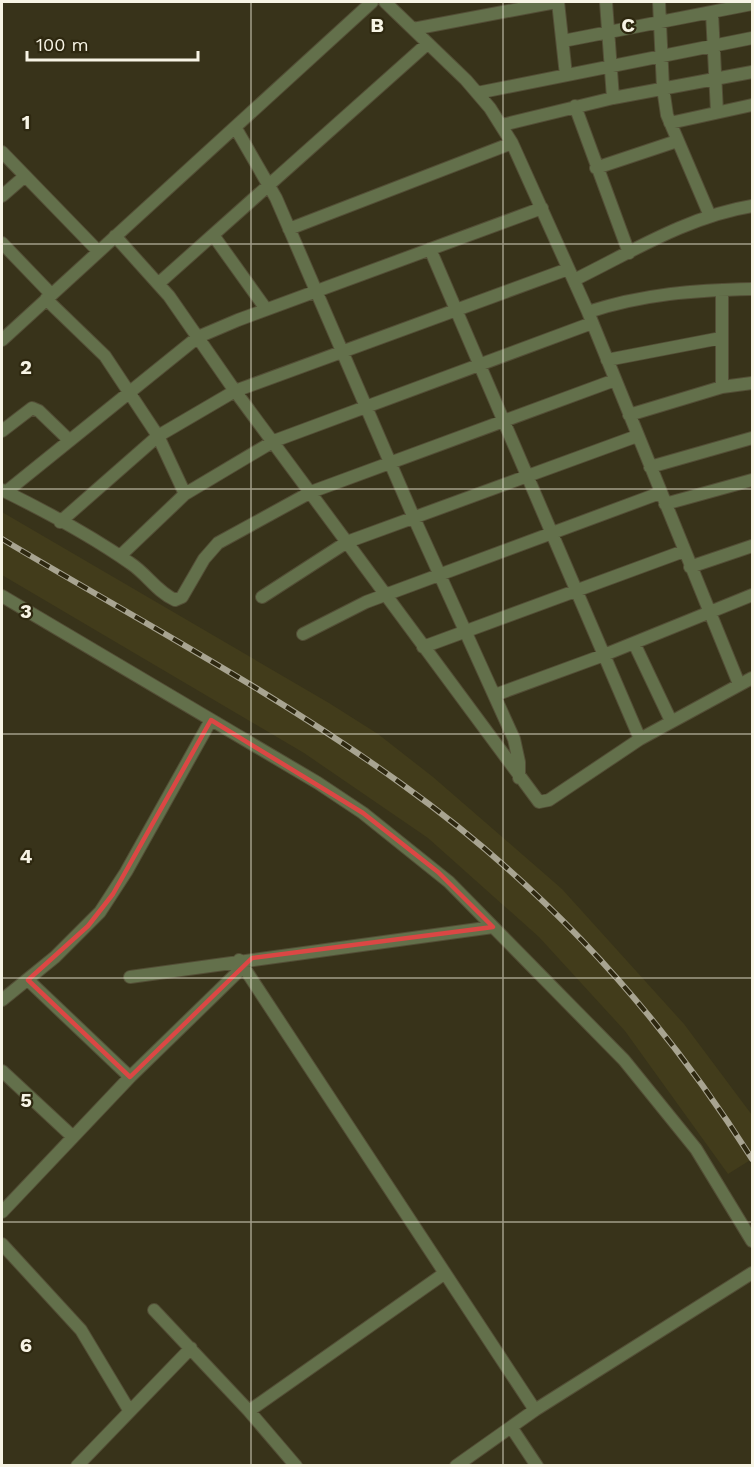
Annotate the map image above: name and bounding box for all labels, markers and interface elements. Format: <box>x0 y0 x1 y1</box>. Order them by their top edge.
text: B <box>370 13 384 37</box>
text: C <box>621 13 635 37</box>
scale bar <box>27 24 198 62</box>
text: 100 m <box>36 34 89 55</box>
text: 1 <box>22 110 30 134</box>
text: 2 <box>20 355 32 379</box>
text: 3 <box>20 599 32 623</box>
text: 4 <box>20 844 33 868</box>
text: 5 <box>20 1088 32 1112</box>
text: 6 <box>20 1333 32 1357</box>

